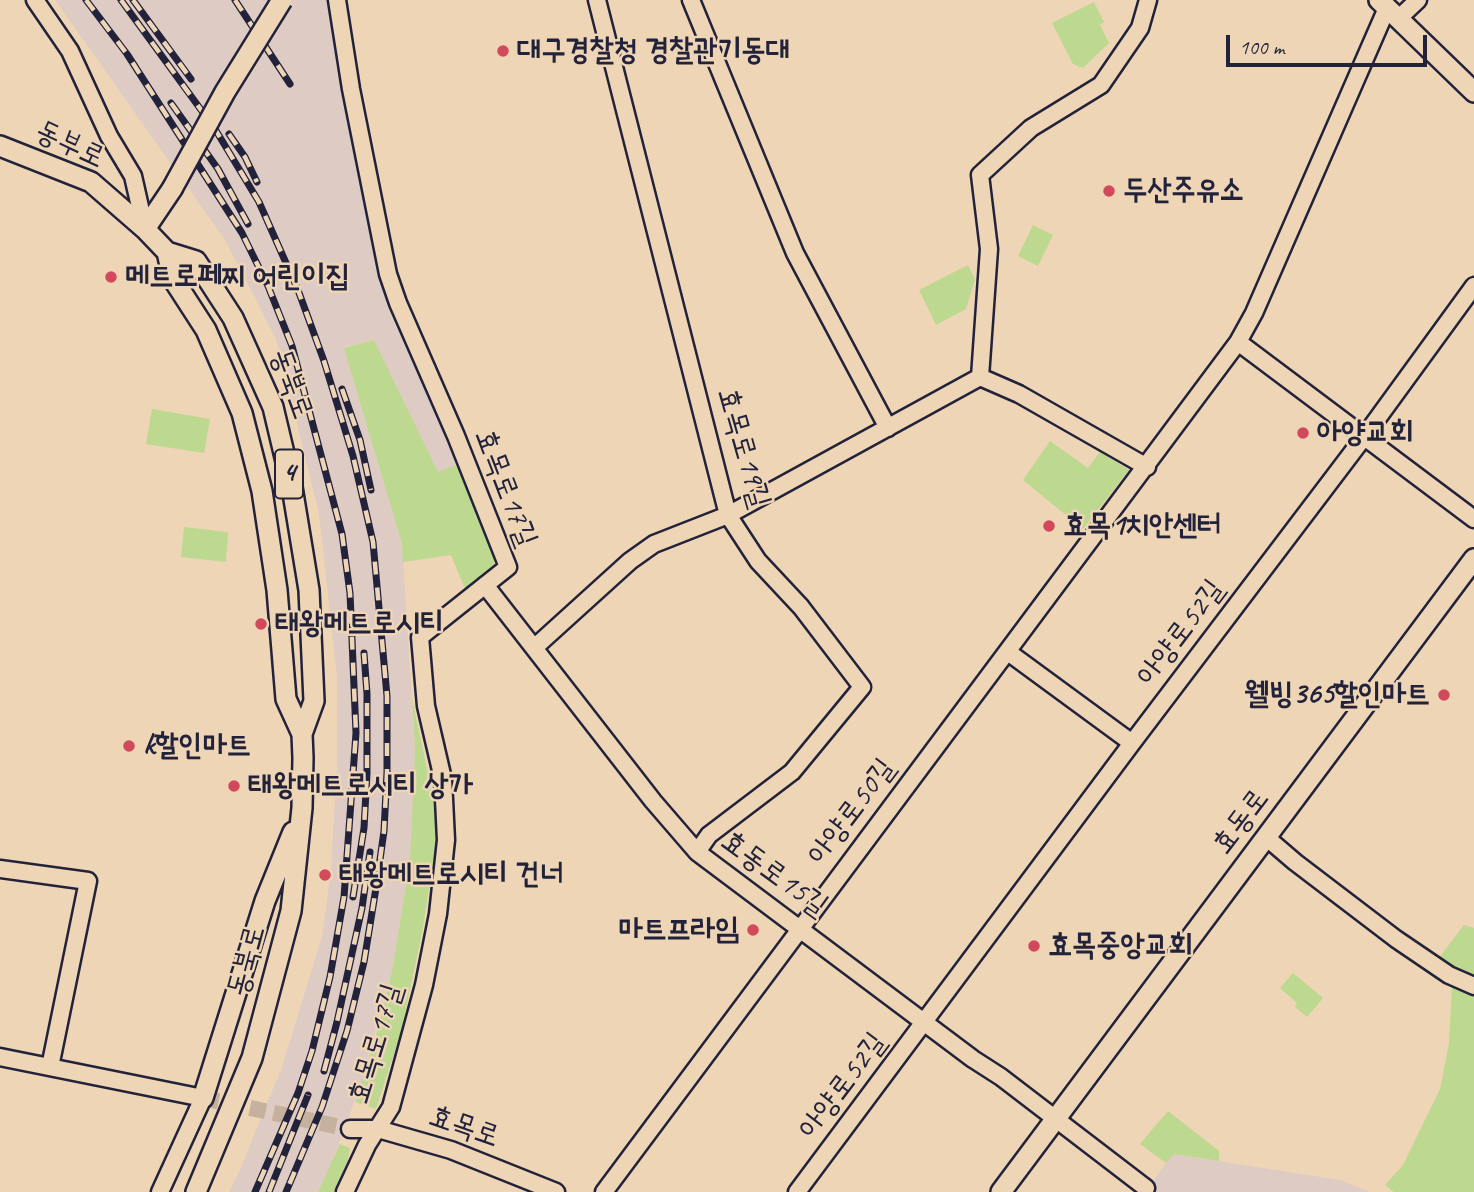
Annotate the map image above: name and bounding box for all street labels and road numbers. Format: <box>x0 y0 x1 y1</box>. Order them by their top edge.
street label: 동부로 <box>30 113 110 177</box>
street label: 동북로 <box>262 344 320 424</box>
street label: 효목로19길 <box>709 384 777 512</box>
street label: 효목로17길 <box>466 424 544 552</box>
road number: 4 <box>275 449 303 498</box>
street label: 아양로52길 <box>1129 573 1233 693</box>
street label: 아양로50길 <box>800 752 904 872</box>
street label: 효동로 <box>1205 782 1277 862</box>
street label: 효동로15길 <box>713 823 835 925</box>
street label: 동북로 <box>220 921 274 1001</box>
street label: 효목로17길 <box>341 980 411 1108</box>
street label: 아양로52길 <box>791 1026 895 1146</box>
street label: 효목로 <box>424 1098 504 1156</box>

